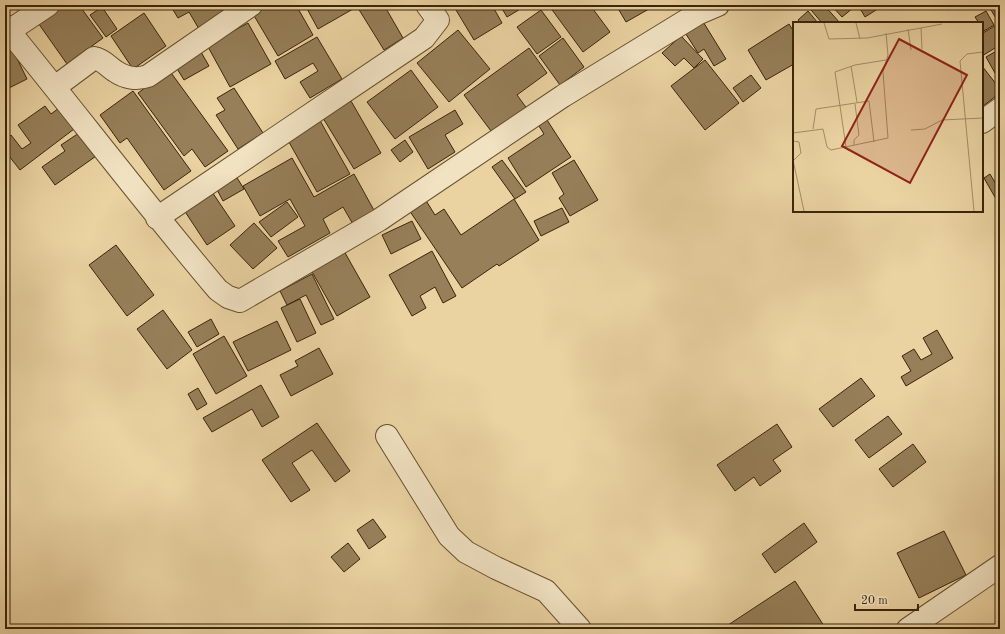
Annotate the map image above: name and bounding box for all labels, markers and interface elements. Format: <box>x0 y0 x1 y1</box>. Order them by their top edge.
inset map <box>793 22 983 212</box>
scale bar <box>855 586 918 612</box>
text: 20 m <box>861 595 888 607</box>

